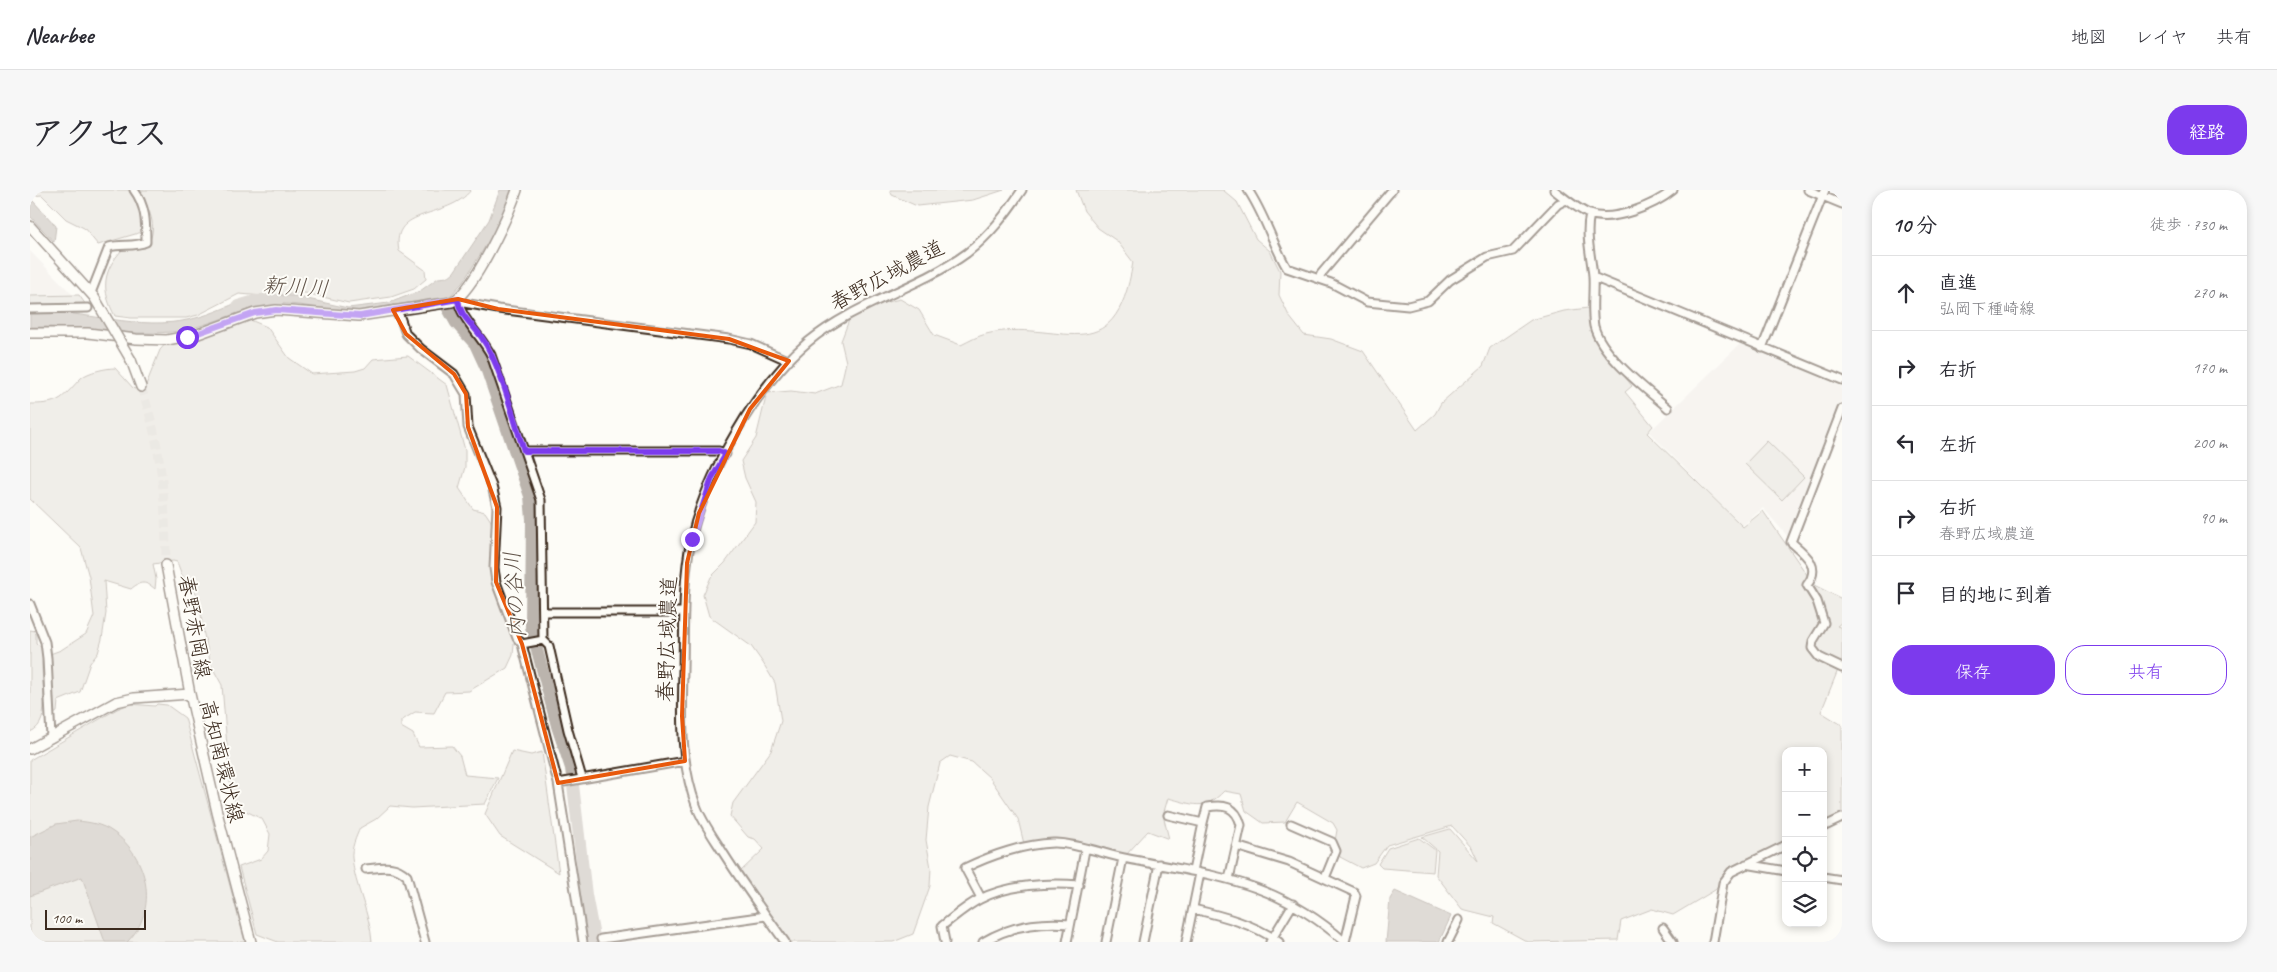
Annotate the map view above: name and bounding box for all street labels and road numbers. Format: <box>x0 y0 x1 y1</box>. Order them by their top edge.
street label: 春野広域農道 <box>825 234 949 316</box>
street label: 春野赤岡線 <box>173 573 217 681</box>
street label: 春野広域農道 <box>652 576 682 702</box>
street label: 高知南環状線 <box>194 697 250 825</box>

